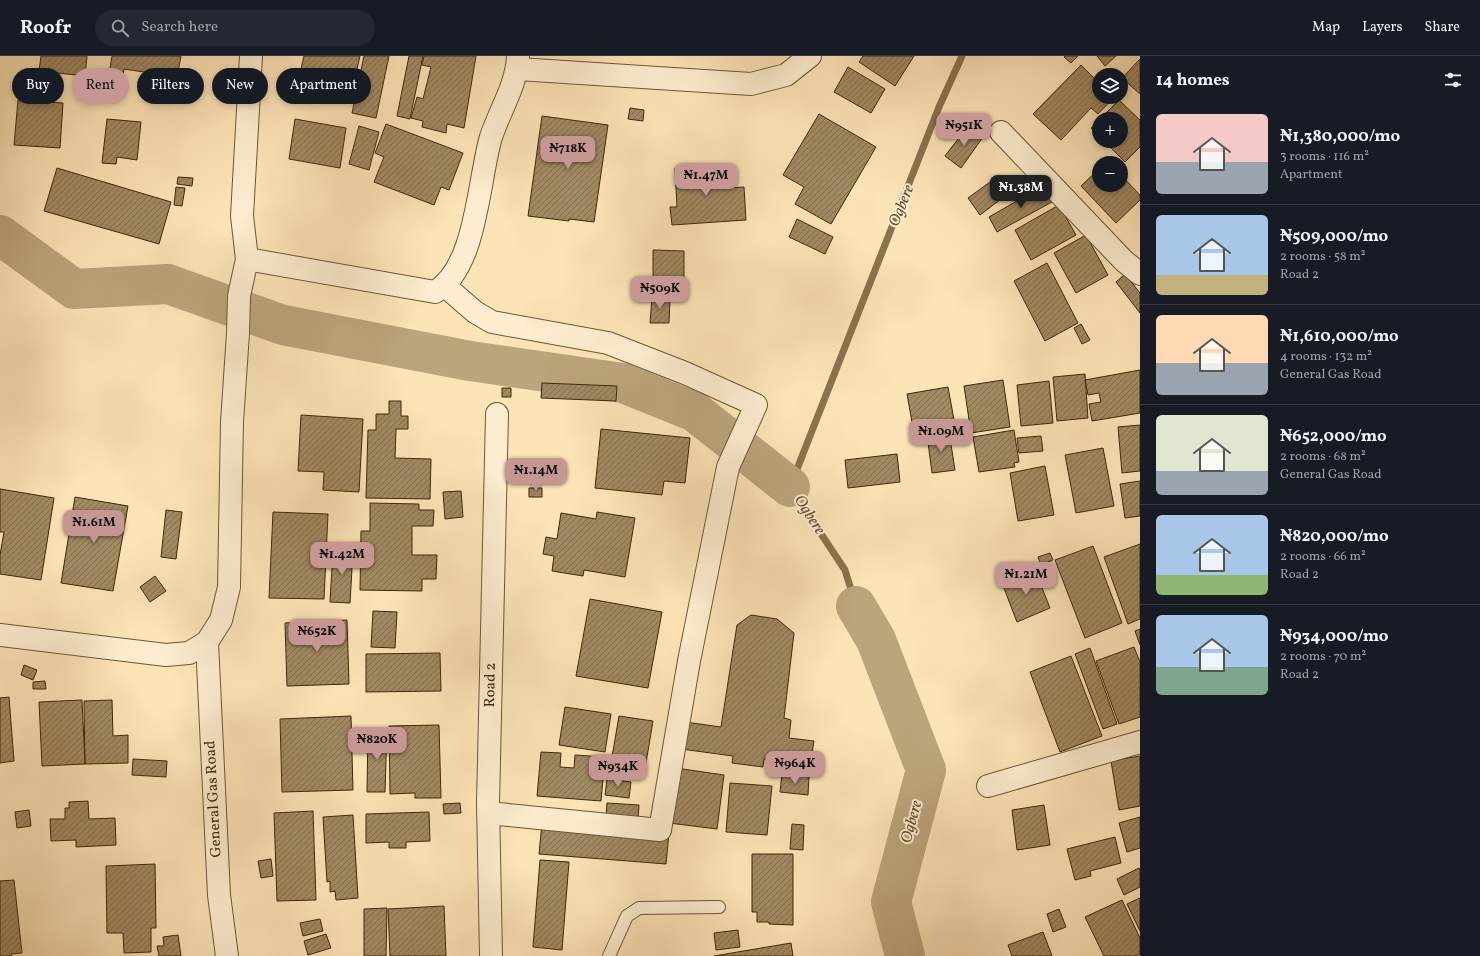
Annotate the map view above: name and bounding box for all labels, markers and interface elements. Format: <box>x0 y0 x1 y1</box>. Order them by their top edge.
search box <box>95 10 375 46</box>
text: Roofr <box>20 15 71 41</box>
icon: search <box>109 17 131 39</box>
text: Search here <box>141 17 218 38</box>
text: Map <box>1312 18 1340 37</box>
text: Layers <box>1362 18 1402 37</box>
text: Share <box>1424 18 1460 37</box>
chip: Buy <box>12 68 64 104</box>
chip: Rent <box>72 68 129 104</box>
chip: Filters <box>137 68 204 104</box>
chip: New <box>212 68 268 104</box>
chip: Apartment <box>276 68 371 104</box>
map controls <box>1092 68 1128 192</box>
button: layers <box>1092 68 1128 104</box>
text: 14 homes <box>1156 69 1230 92</box>
icon: filters <box>1442 69 1464 91</box>
button: + <box>1092 112 1128 148</box>
pin: ₦951K <box>936 113 992 147</box>
text: ₦951K <box>945 117 983 135</box>
text: ₦1,380,000/mo <box>1280 125 1400 148</box>
icon: home <box>1188 130 1236 178</box>
pin: ₦718K <box>540 136 596 170</box>
text: ₦718K <box>549 140 587 158</box>
text: 3 rooms · 116 m² <box>1280 148 1369 166</box>
button: − <box>1092 156 1128 192</box>
pin: ₦1.47M <box>673 163 739 197</box>
text: Apartment <box>1280 166 1343 184</box>
text: ₦1.47M <box>684 167 728 185</box>
pin: ₦1.38M <box>988 175 1054 209</box>
text: ₦1.38M <box>999 179 1043 197</box>
water label: Ogbere <box>884 182 920 230</box>
text: ₦509,000/mo <box>1280 225 1388 248</box>
icon: home <box>1188 231 1236 279</box>
text: 2 rooms · 58 m² <box>1280 248 1365 266</box>
text: Road 2 <box>1280 266 1319 284</box>
pin: ₦509K <box>632 276 688 310</box>
text: ₦509K <box>640 280 680 298</box>
text: ₦1,610,000/mo <box>1280 325 1399 348</box>
icon: home <box>1188 331 1236 379</box>
text: 4 rooms · 132 m² <box>1280 348 1372 366</box>
text: General Gas Road <box>1280 366 1382 384</box>
pin: ₦1.09M <box>908 419 974 453</box>
text: ₦1.09M <box>918 423 964 441</box>
text: ₦652,000/mo <box>1280 425 1387 448</box>
icon: home <box>1188 431 1236 479</box>
text: 2 rooms · 68 m² <box>1280 448 1366 466</box>
pin: ₦1.14M <box>503 458 569 492</box>
text: ₦1.14M <box>514 462 558 480</box>
text: General Gas Road <box>1280 466 1382 484</box>
water label: Ogbere <box>788 491 830 539</box>
pin: ₦1.61M <box>61 510 127 544</box>
text: ₦1.61M <box>72 514 116 532</box>
text: ₦820,000/mo <box>1280 525 1389 548</box>
icon: home <box>1188 531 1236 579</box>
pin: ₦1.42M <box>309 542 375 576</box>
text: ₦1.42M <box>319 546 365 564</box>
text: 2 rooms · 66 m² <box>1280 548 1366 566</box>
pin: ₦1.21M <box>993 562 1059 596</box>
text: ₦1.21M <box>1005 566 1047 584</box>
text: Road 2 <box>1280 566 1319 584</box>
pin: ₦652K <box>289 619 345 653</box>
text: ₦652K <box>297 623 337 641</box>
text: ₦934,000/mo <box>1280 625 1389 648</box>
icon: home <box>1188 631 1236 679</box>
text: 2 rooms · 70 m² <box>1280 648 1366 666</box>
street label: Road 2 <box>480 662 502 708</box>
text: Road 2 <box>1280 666 1319 684</box>
pin: ₦820K <box>349 727 405 761</box>
text: ₦820K <box>357 731 397 749</box>
street label: General Gas Road <box>200 740 228 858</box>
pin: ₦964K <box>767 751 823 785</box>
pin: ₦934K <box>590 754 646 788</box>
text: ₦964K <box>774 755 816 773</box>
text: ₦934K <box>598 758 638 776</box>
water label: Ogbere <box>896 798 928 846</box>

